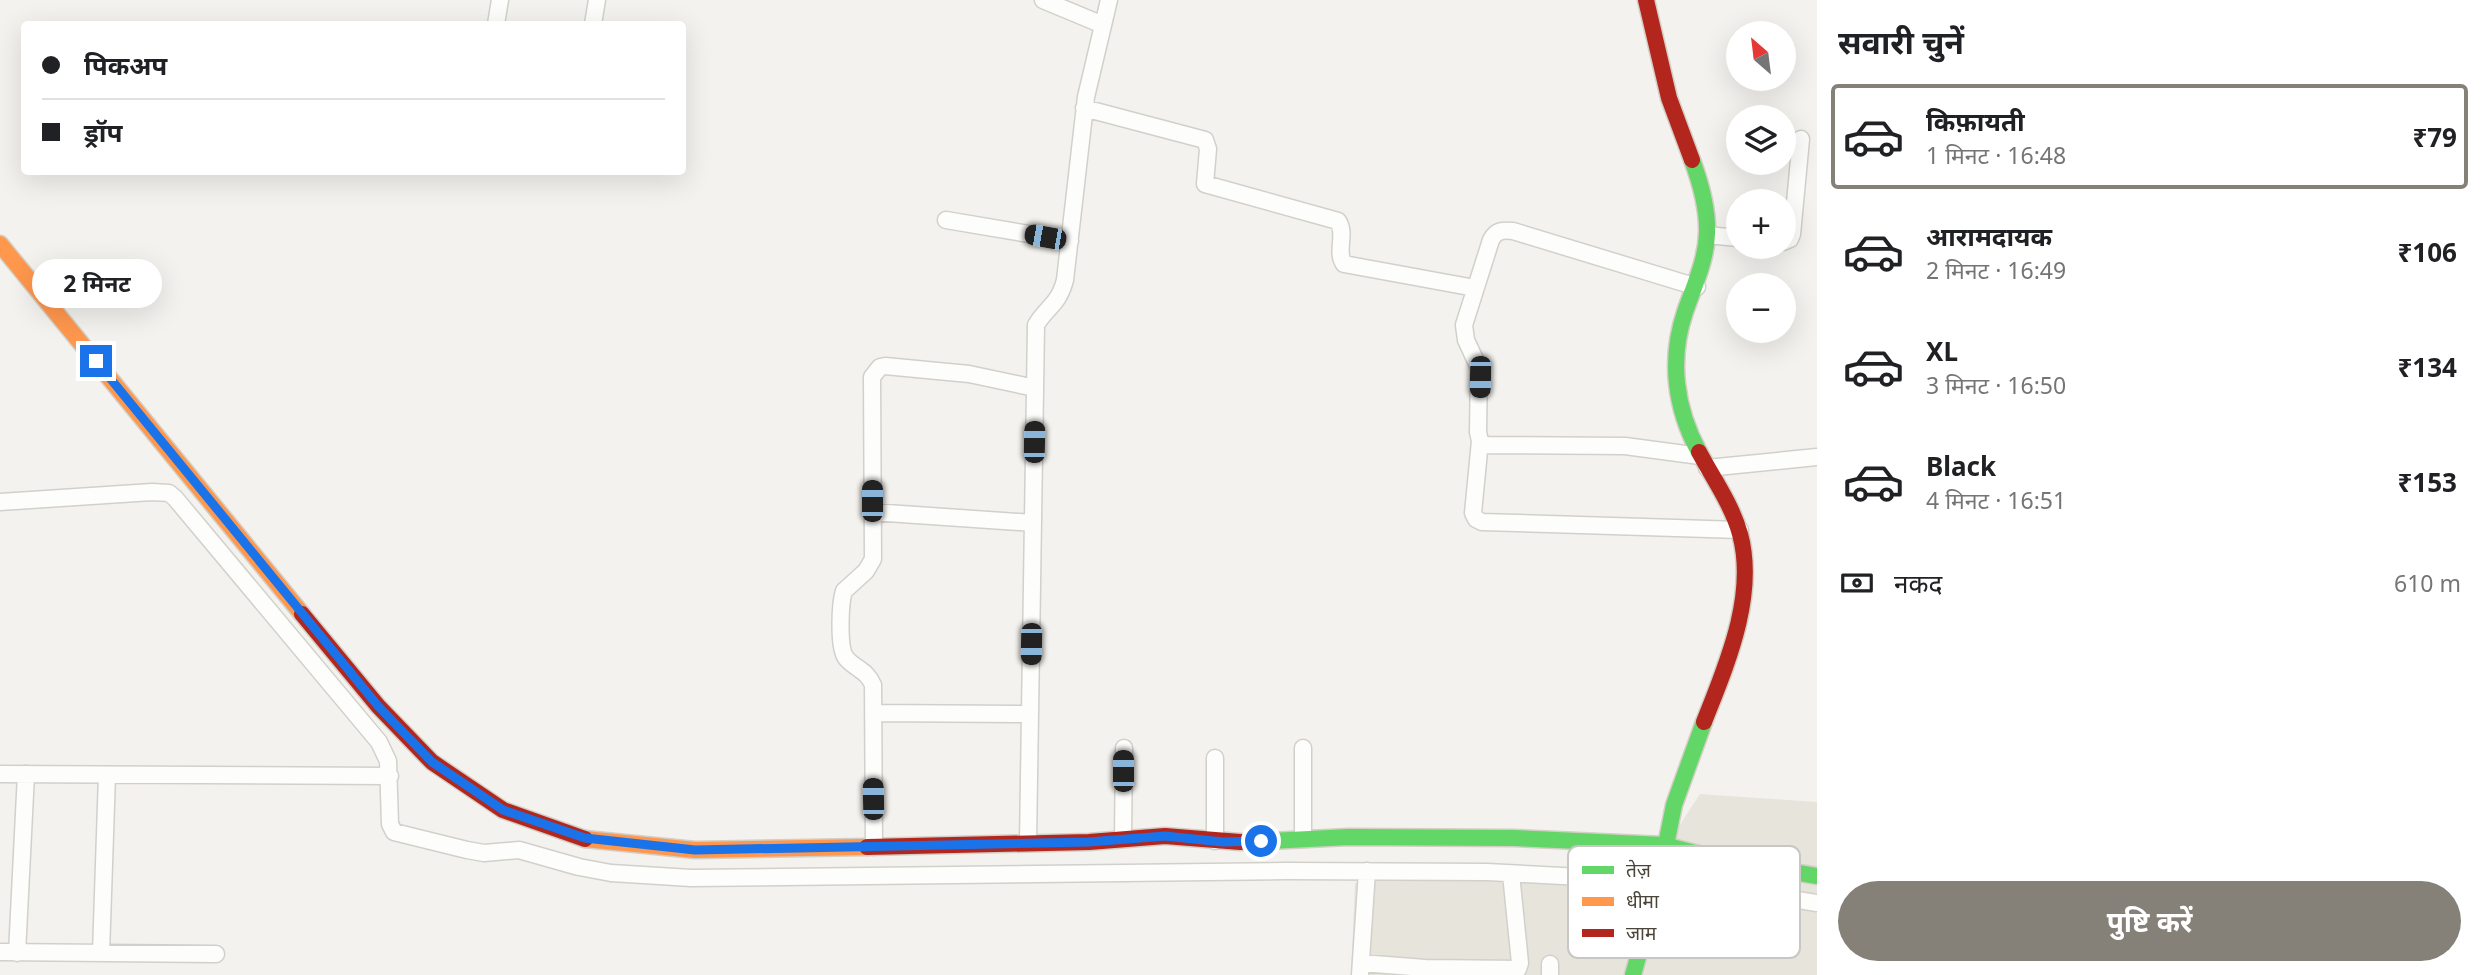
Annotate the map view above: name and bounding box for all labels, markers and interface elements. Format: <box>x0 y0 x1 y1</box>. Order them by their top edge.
text: सवारी चुनें <box>1838 20 1964 63</box>
north arrow <box>1726 21 1796 91</box>
map controls <box>1726 21 1796 343</box>
text: पिकअप <box>84 47 167 83</box>
text: किफ़ायती <box>1926 103 2025 139</box>
button: layers <box>1726 105 1796 175</box>
icon: car <box>1842 105 1905 168</box>
text: ड्रॉप <box>84 114 122 150</box>
text: ₹79 <box>2412 119 2457 155</box>
text: 1 मिनट · 16:48 <box>1926 139 2066 171</box>
button: + <box>1726 189 1796 259</box>
text: आरामदायक <box>1926 218 2052 254</box>
icon: car <box>1842 220 1905 283</box>
car <box>1023 223 1068 251</box>
text: ₹106 <box>2398 234 2457 270</box>
text: 2 मिनट · 16:49 <box>1926 254 2066 286</box>
callout: 2 मिनट <box>31 260 161 308</box>
text: 2 मिनट <box>63 267 131 299</box>
button: − <box>1726 273 1796 343</box>
text: XL <box>1926 333 1958 369</box>
icon: car <box>1842 335 1905 398</box>
route end <box>80 345 112 377</box>
text: ₹134 <box>2398 349 2457 385</box>
car <box>1470 356 1491 398</box>
text: 3 मिनट · 16:50 <box>1926 369 2066 401</box>
car <box>1024 421 1045 463</box>
text: Black <box>1926 448 1996 484</box>
icon: car <box>1842 450 1905 513</box>
text: ₹153 <box>2398 464 2457 500</box>
car <box>862 480 883 522</box>
text: 4 मिनट · 16:51 <box>1926 484 2066 516</box>
icon: cash <box>1838 564 1876 602</box>
text: नकद <box>1894 565 1942 601</box>
text: 610 m <box>2394 567 2461 599</box>
car <box>1021 623 1042 665</box>
car <box>1113 750 1134 792</box>
car <box>863 778 884 820</box>
route start <box>1245 825 1277 857</box>
legend <box>1568 846 1800 958</box>
text: तेज़ <box>1626 857 1652 883</box>
button: पुष्टि करें <box>1838 881 2461 961</box>
text: धीमा <box>1626 888 1660 914</box>
text: जाम <box>1626 920 1657 946</box>

